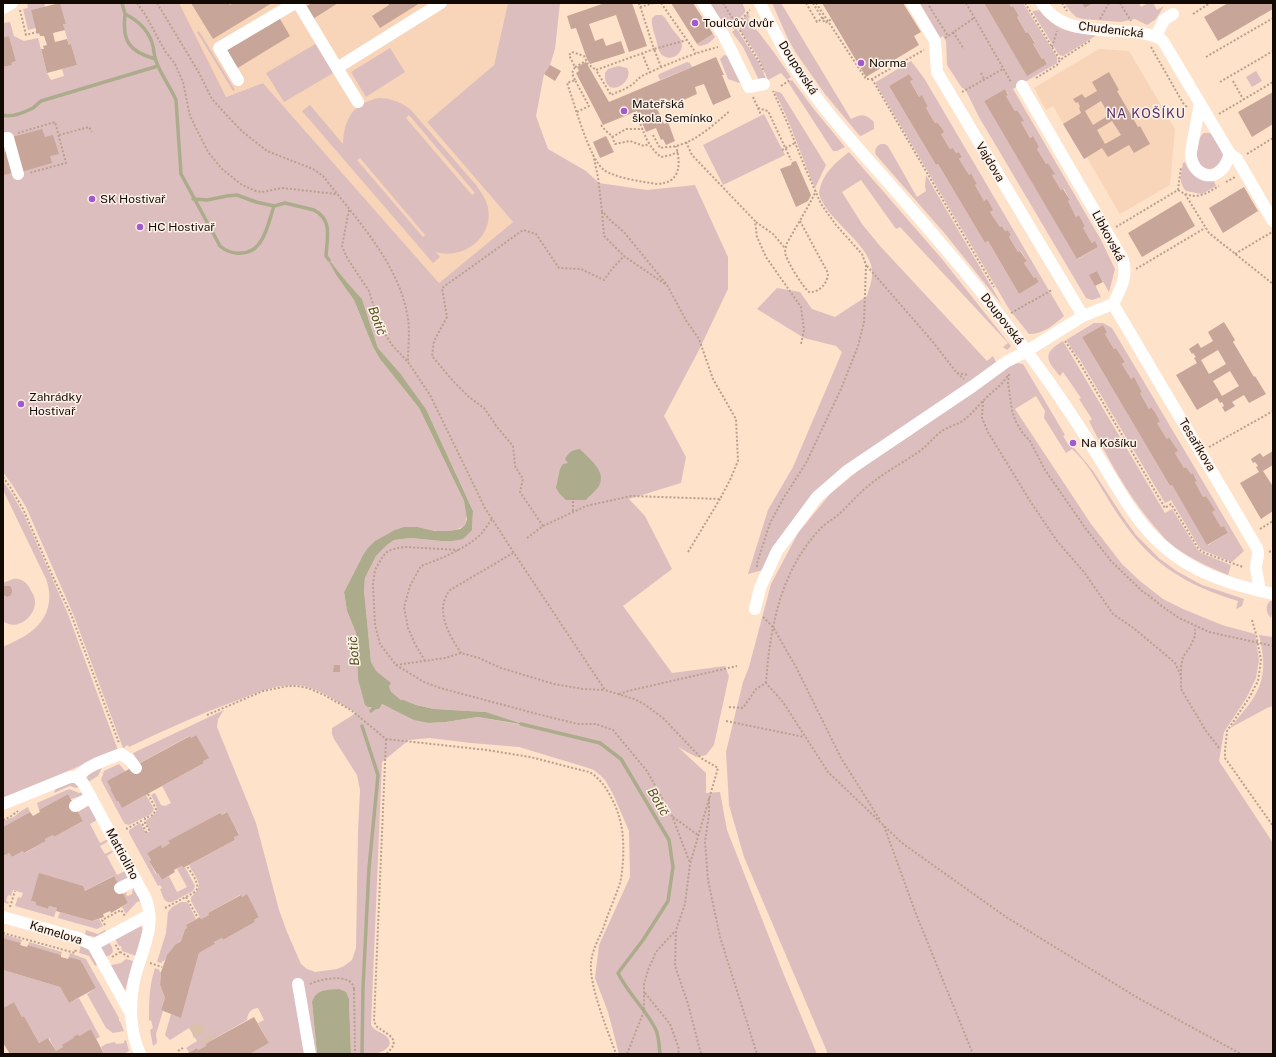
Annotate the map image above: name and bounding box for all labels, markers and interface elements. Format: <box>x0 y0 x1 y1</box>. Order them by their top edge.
place label: Toulcův dvůr <box>703 16 774 30</box>
marker: Toulcův dvůr <box>690 18 700 28</box>
street label: Chudenická <box>1078 19 1144 41</box>
street label: Doupovská <box>775 38 821 98</box>
place label: Norma <box>869 56 906 70</box>
marker: Norma <box>856 58 866 68</box>
place label: Mateřská škola Semínko <box>632 97 713 125</box>
marker: Mateřská škola Semínko <box>619 106 629 116</box>
district label: NA KOŠÍKU <box>1106 106 1186 122</box>
street label: Vajdova <box>973 140 1007 184</box>
place label: SK Hostivař <box>100 192 166 206</box>
marker: SK Hostivař <box>87 194 97 204</box>
street label: Libkovská <box>1089 208 1127 264</box>
place label: HC Hostivař <box>148 220 215 234</box>
marker: HC Hostivař <box>135 222 145 232</box>
street label: Doupovská <box>977 290 1027 348</box>
water label: Botič <box>365 304 389 338</box>
place label: Zahrádky Hostivař <box>29 390 82 418</box>
marker: Zahrádky Hostivař <box>16 399 26 409</box>
street label: Tesaříkova <box>1176 416 1218 474</box>
place label: Na Košíku <box>1081 436 1137 450</box>
marker: Na Košíku <box>1068 438 1078 448</box>
water label: Botič <box>345 635 363 667</box>
water label: Botič <box>644 785 672 819</box>
street label: Mattioliho <box>103 826 141 882</box>
street label: Kamelova <box>28 918 84 948</box>

